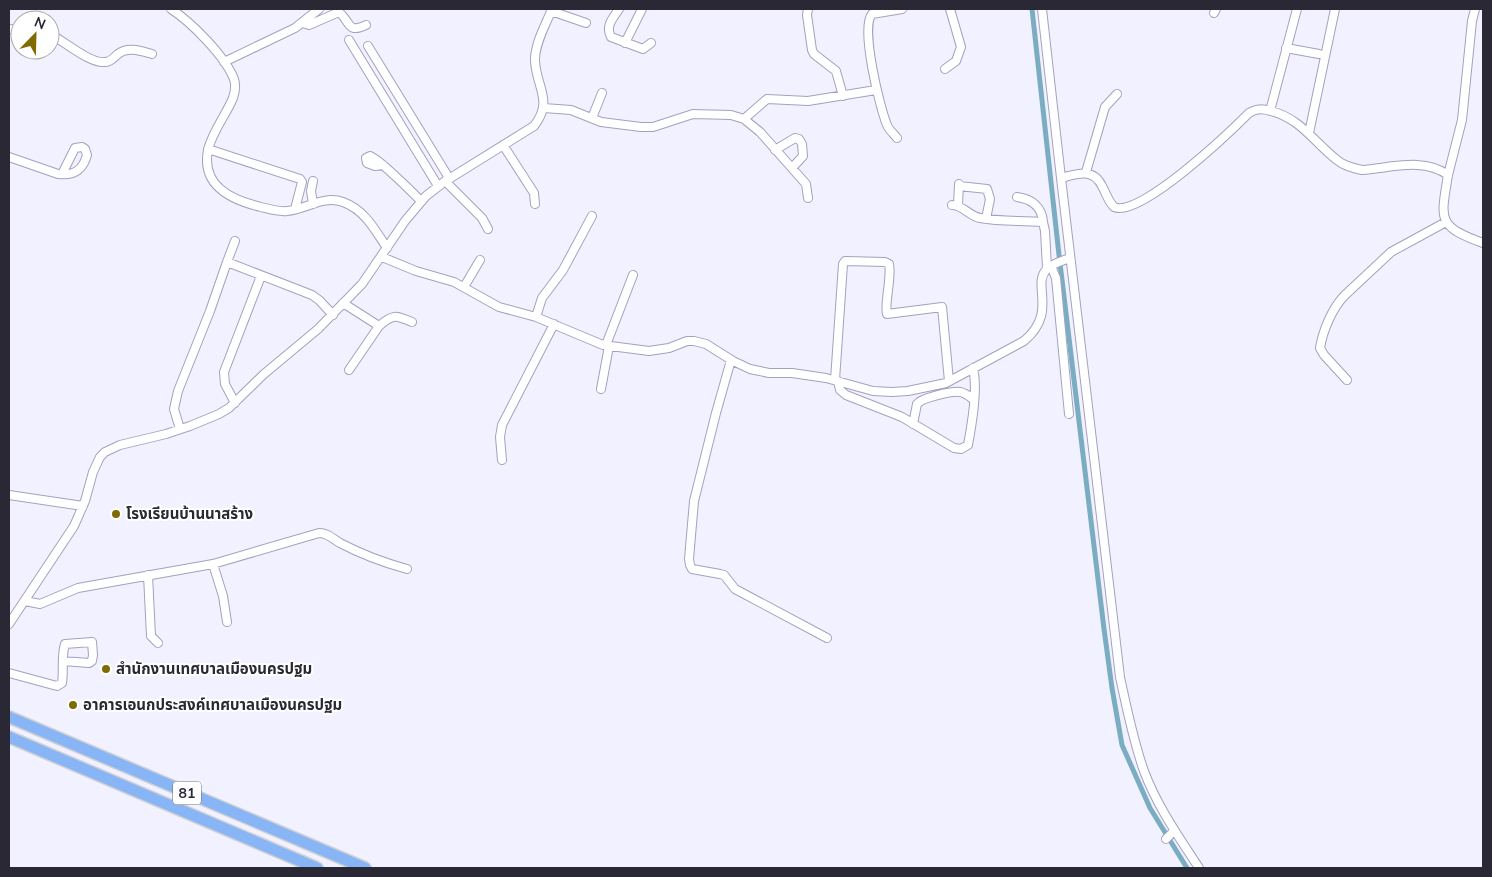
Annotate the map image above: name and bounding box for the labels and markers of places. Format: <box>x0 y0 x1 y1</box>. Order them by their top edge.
place label: โรงเรียนบ้านนาสร้าง <box>126 504 253 523</box>
marker: โรงเรียนบ้านนาสร้าง <box>110 508 122 520</box>
place label: สำนักงานเทศบาลเมืองนครปฐม <box>116 659 312 678</box>
marker: สำนักงานเทศบาลเมืองนครปฐม <box>100 663 112 675</box>
place label: อาคารเอนกประสงค์เทศบาลเมืองนครปฐม <box>83 695 342 714</box>
marker: อาคารเอนกประสงค์เทศบาลเมืองนครปฐม <box>67 699 79 711</box>

